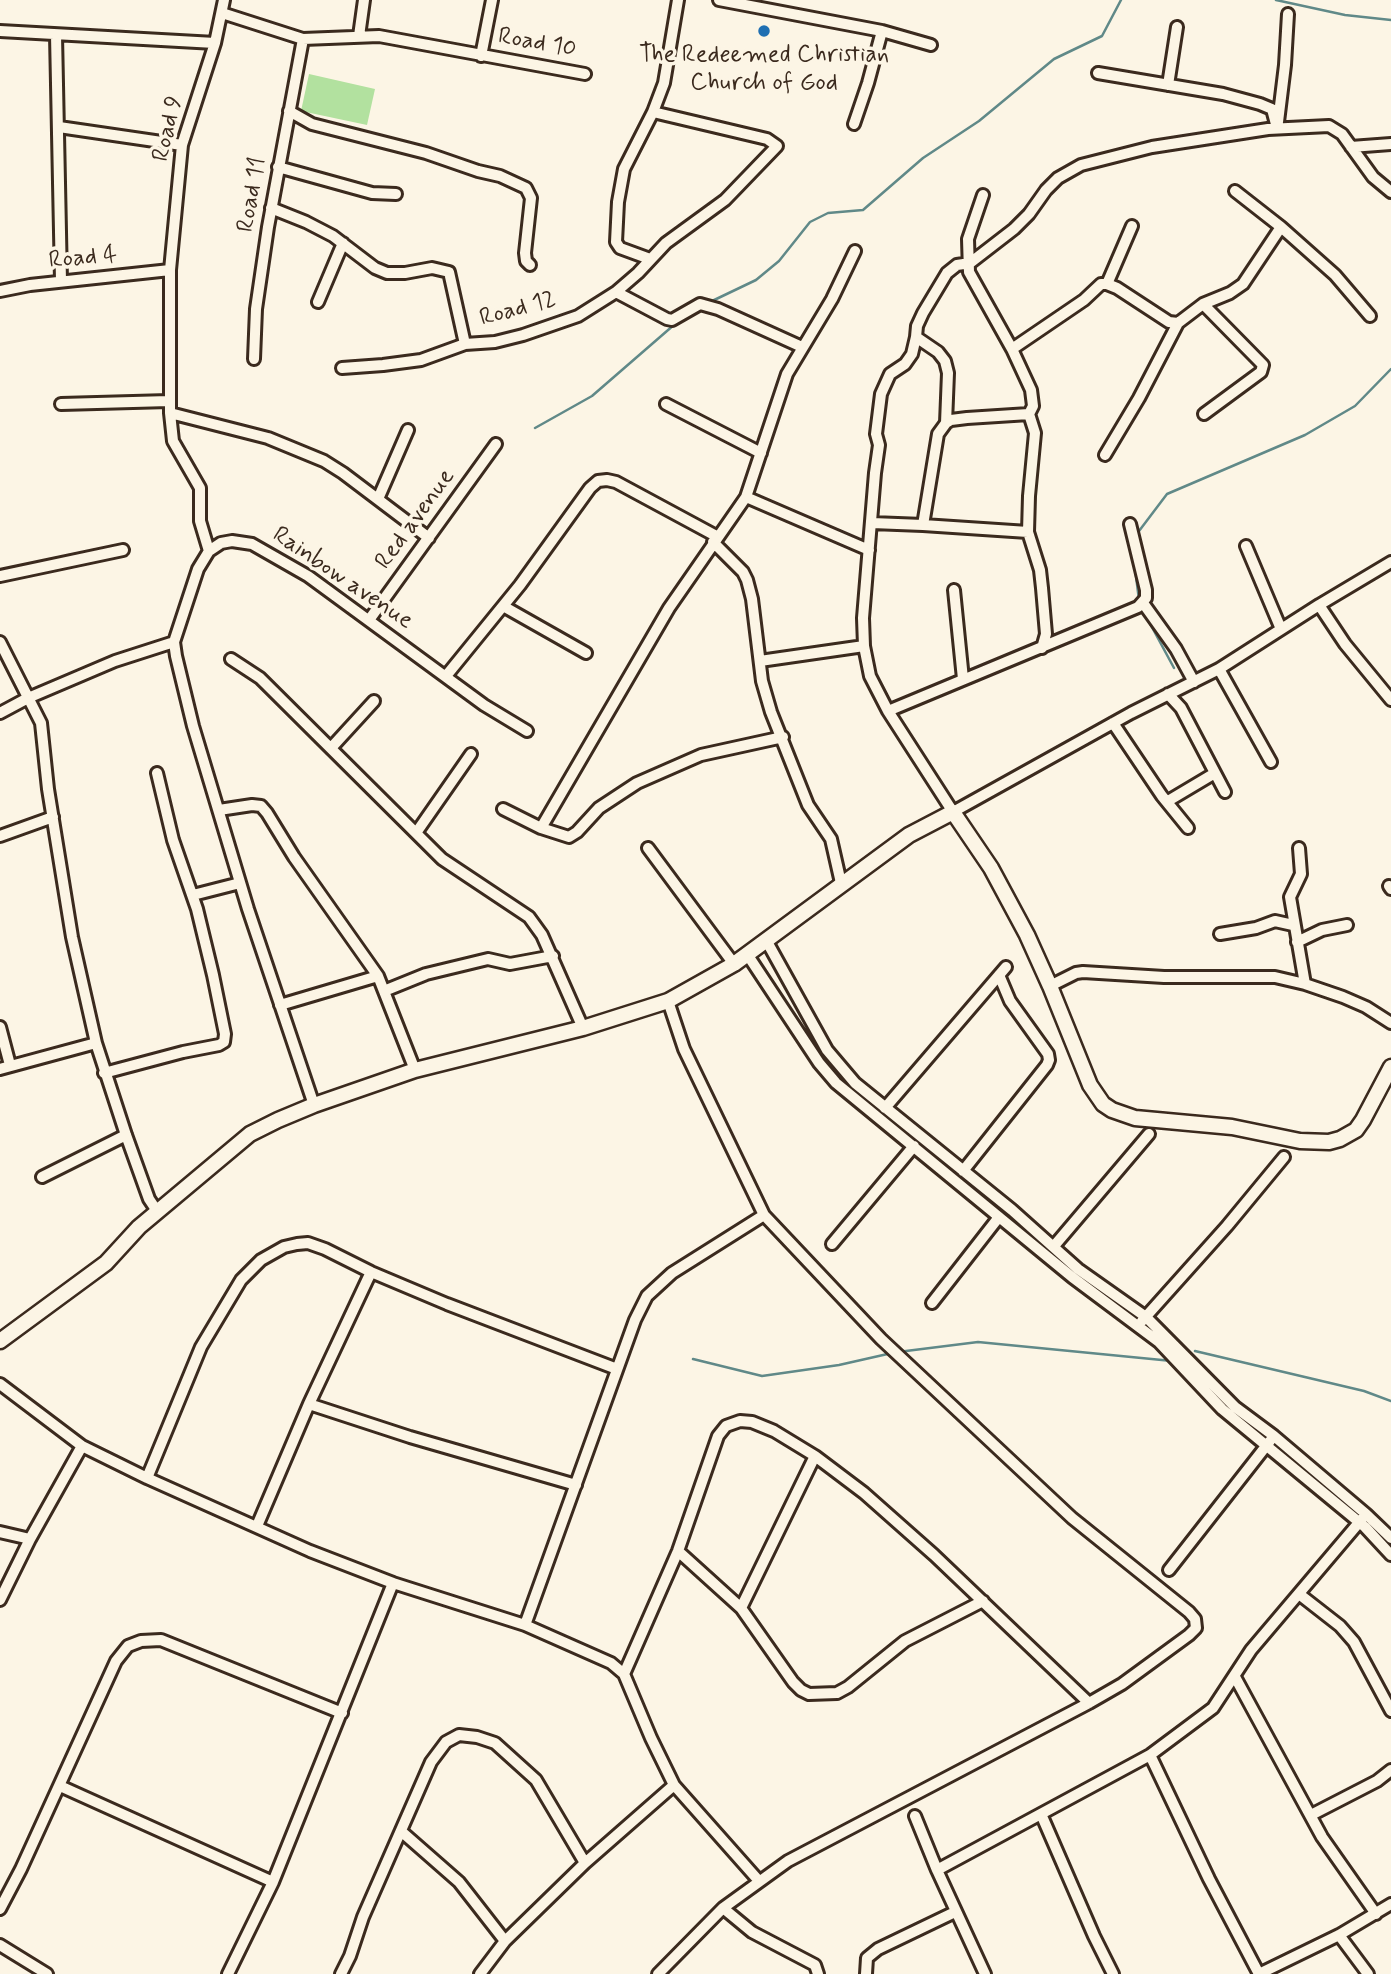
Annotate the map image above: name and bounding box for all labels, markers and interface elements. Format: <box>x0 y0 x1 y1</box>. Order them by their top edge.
street label: Road 10 <box>496 23 578 65</box>
marker: The Redeemed Christian Church of God <box>756 23 772 39</box>
place label: The Redeemed Christian Church of God <box>639 42 889 98</box>
street label: Road 9 <box>148 93 190 165</box>
street label: Road 11 <box>232 155 274 235</box>
street label: Road 4 <box>48 242 118 276</box>
street label: Road 12 <box>477 286 559 334</box>
street label: Red avenue <box>370 464 462 576</box>
street label: Rainbow avenue <box>266 521 418 637</box>

